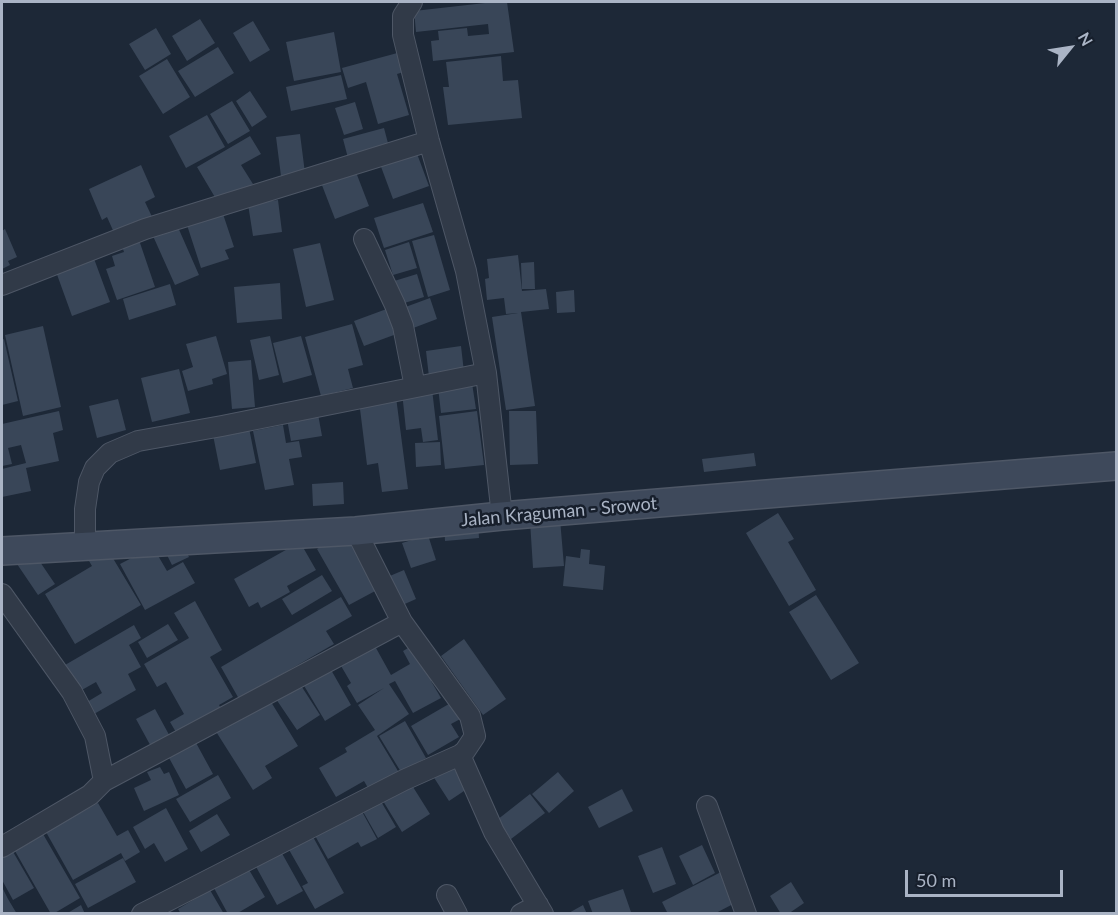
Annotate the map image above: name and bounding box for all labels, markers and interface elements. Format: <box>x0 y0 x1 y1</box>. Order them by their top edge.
north arrow <box>1040 18 1100 78</box>
text: N <box>1075 29 1097 49</box>
street label: Jalan Kraguman - Srowot <box>460 493 658 531</box>
scale bar <box>908 858 1066 896</box>
text: 50 m <box>916 869 956 891</box>

